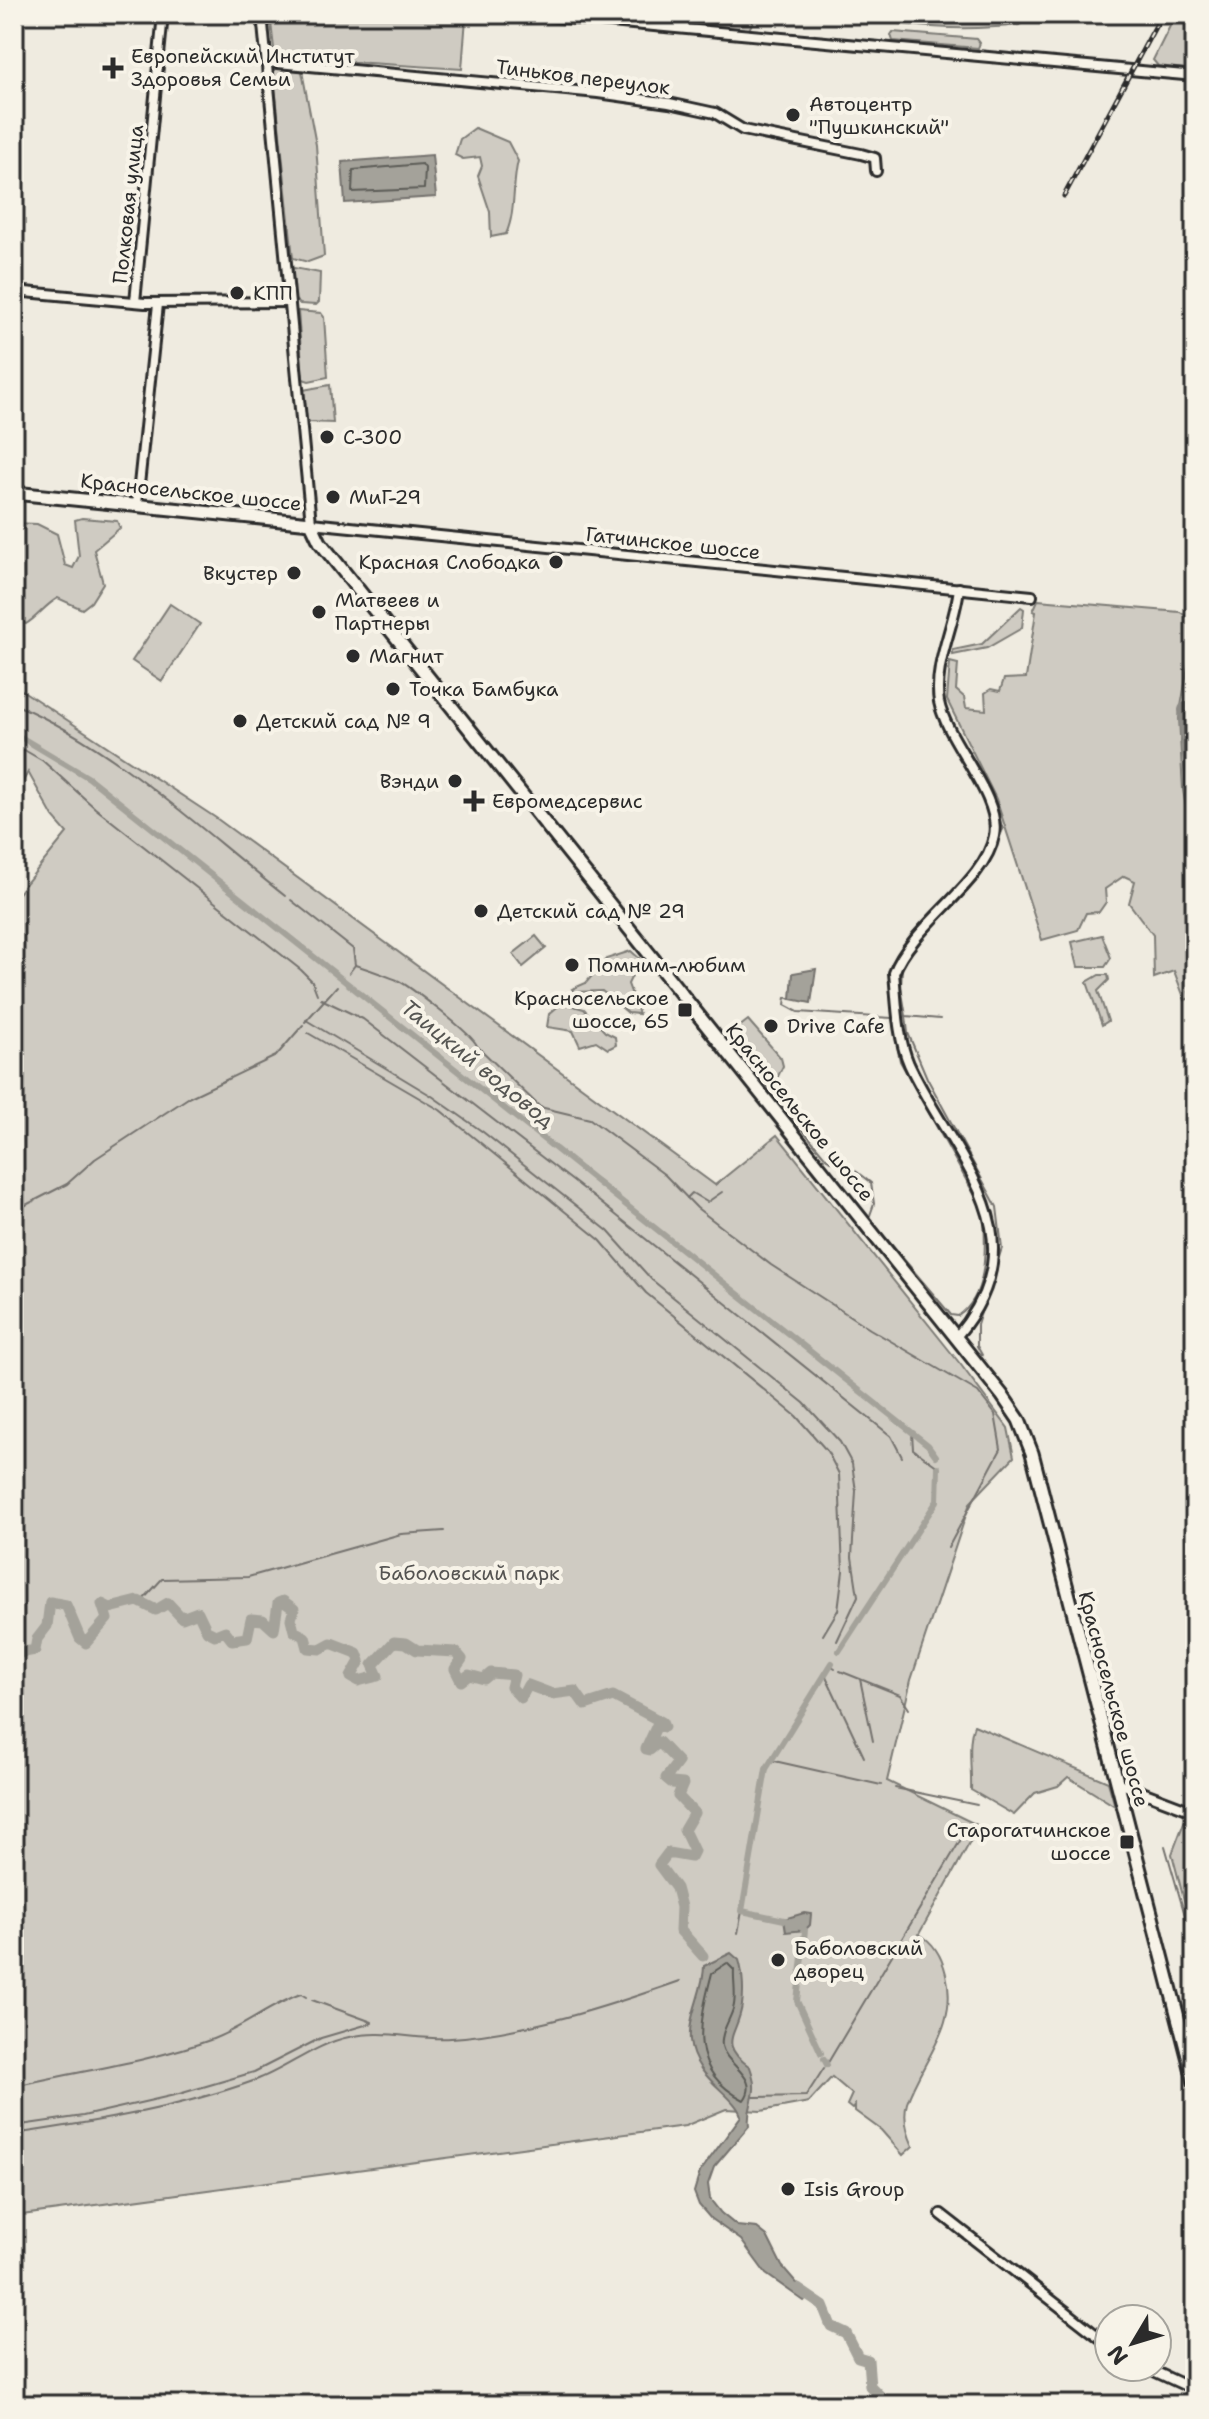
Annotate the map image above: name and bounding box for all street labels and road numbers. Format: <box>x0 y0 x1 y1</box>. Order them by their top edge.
street label: Тиньков переулок <box>494 53 672 101</box>
street label: Полковая улица <box>107 123 149 285</box>
street label: Красносельское шоссе <box>79 467 303 517</box>
street label: Гатчинское шоссе <box>584 521 762 565</box>
street label: Красносельское шоссе <box>720 1018 880 1206</box>
street label: Красносельское шоссе <box>1073 1588 1155 1810</box>

